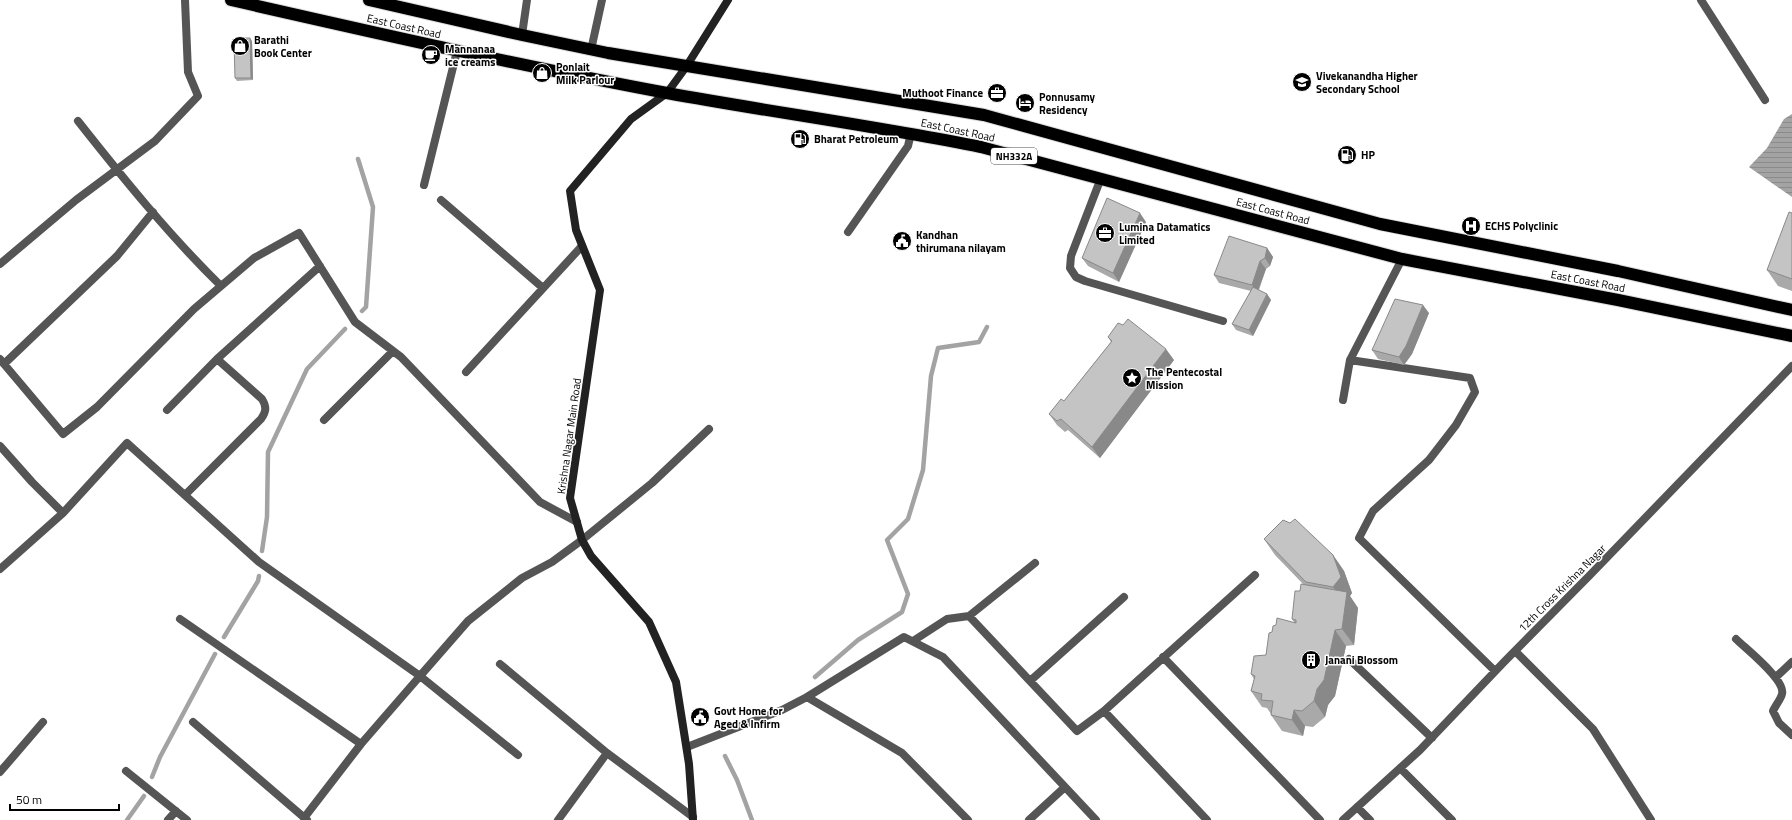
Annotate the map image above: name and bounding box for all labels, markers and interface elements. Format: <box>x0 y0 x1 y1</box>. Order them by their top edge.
street label: East Coast Road <box>365 10 443 42</box>
place label: Barathi Book Center <box>254 32 312 61</box>
shop icon: Barathi Book Center <box>229 35 251 57</box>
place label: Mannanaa ice creams <box>445 41 496 70</box>
cafe icon: Mannanaa ice creams <box>420 44 442 66</box>
place label: Ponlait Milk Parlour <box>556 59 614 88</box>
shop icon: Ponlait Milk Parlour <box>531 62 553 84</box>
place label: Vivekanandha Higher Secondary School <box>1316 68 1418 97</box>
school or university icon: Vivekanandha Higher Secondary School <box>1291 71 1313 93</box>
office icon: Muthoot Finance <box>986 82 1008 104</box>
place label: Muthoot Finance <box>902 85 983 101</box>
place label: Ponnusamy Residency <box>1039 89 1096 118</box>
hotel icon: Ponnusamy Residency <box>1014 92 1036 114</box>
street label: East Coast Road <box>919 114 997 146</box>
fuel station icon: Bharat Petroleum <box>789 128 811 150</box>
place label: Bharat Petroleum <box>814 131 898 147</box>
fuel station icon: HP <box>1336 144 1358 166</box>
place label: HP <box>1361 147 1375 163</box>
road number: NH332A <box>991 148 1037 164</box>
street label: East Coast Road <box>1235 194 1312 229</box>
hospital icon: ECHS Polyclinic <box>1460 215 1482 237</box>
place label: ECHS Polyclinic <box>1485 218 1558 234</box>
place label: Lumina Datamatics Limited <box>1119 219 1211 248</box>
office icon: Lumina Datamatics Limited <box>1094 222 1116 244</box>
place label: Kandhan thirumana nilayam <box>916 227 1006 256</box>
public building icon: Kandhan thirumana nilayam <box>891 230 913 252</box>
street label: East Coast Road <box>1549 266 1627 296</box>
place label: The Pentecostal Mission <box>1146 364 1222 393</box>
place icon: The Pentecostal Mission <box>1121 367 1143 389</box>
street label: Krishna Nagar Main Road <box>553 377 585 495</box>
street label: 12th Cross Krishna Nagar <box>1515 541 1609 635</box>
building icon: Janani Blossom <box>1300 649 1322 671</box>
place label: Janani Blossom <box>1325 652 1398 668</box>
place label: Govt Home for Aged & Infirm <box>714 703 783 732</box>
public building icon: Govt Home for Aged & Infirm <box>689 706 711 728</box>
scale bar <box>10 786 119 812</box>
text: 50 m <box>16 790 42 809</box>

